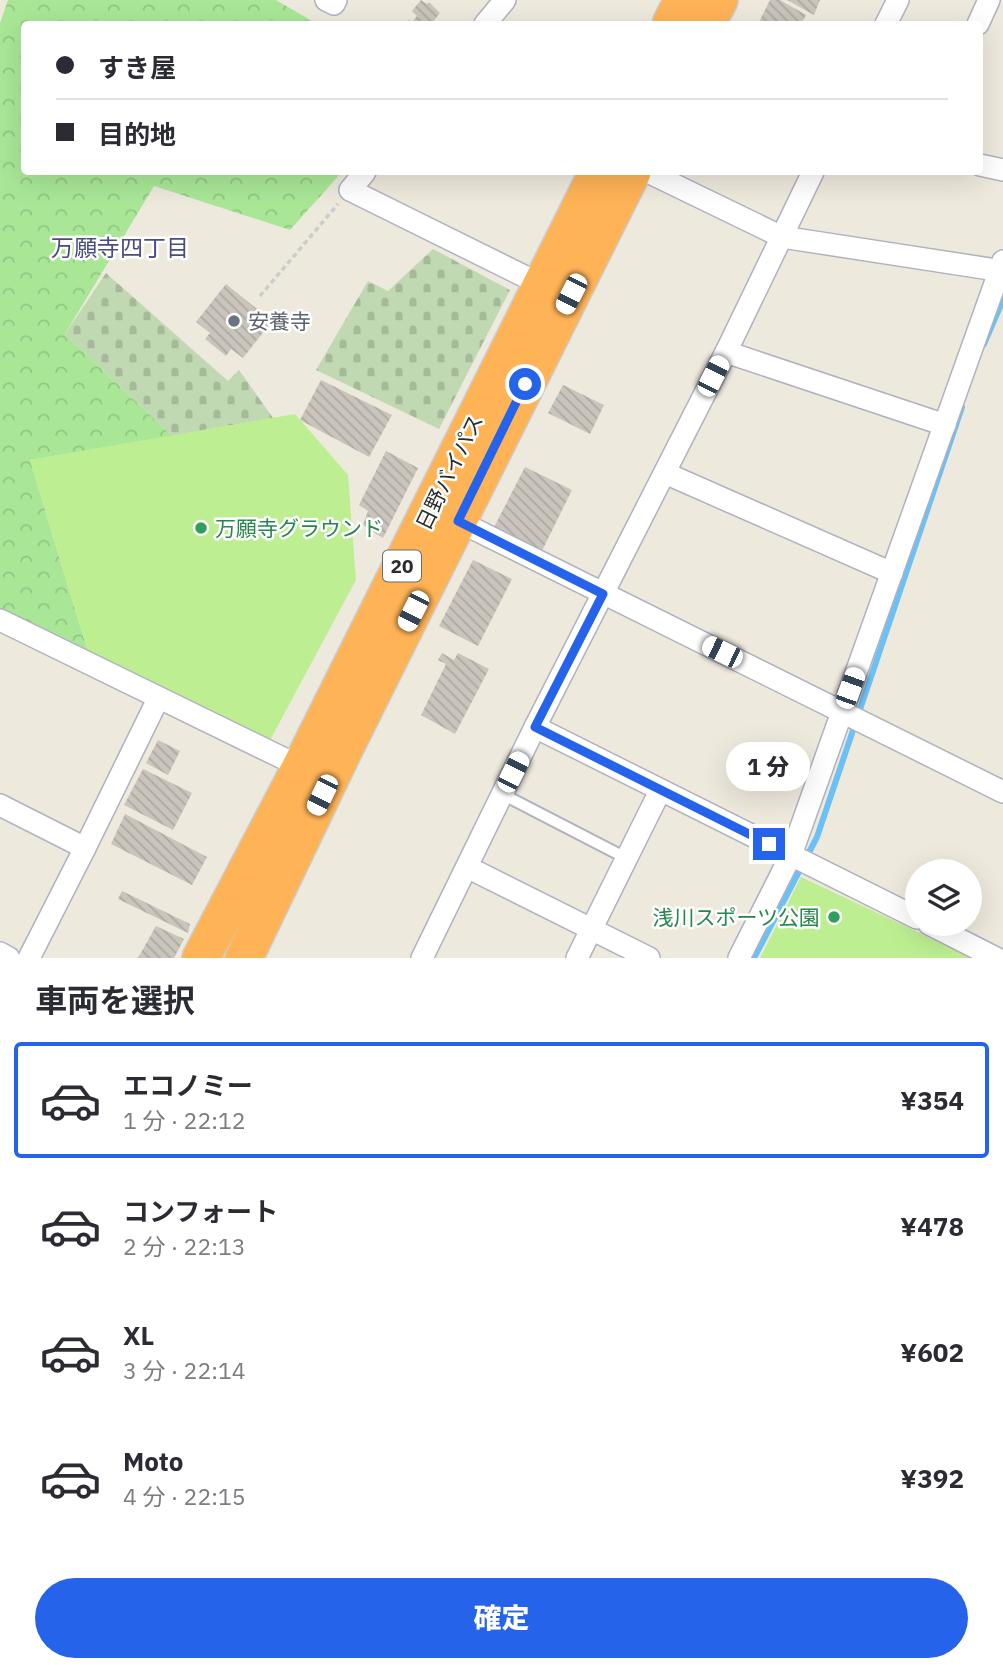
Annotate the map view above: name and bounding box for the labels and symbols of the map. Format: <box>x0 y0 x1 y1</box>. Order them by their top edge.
district label: 万願寺四丁目 <box>51 232 189 262</box>
car <box>553 271 590 317</box>
place label: 安養寺 <box>248 307 311 335</box>
marker: 安養寺 <box>226 313 242 329</box>
car <box>695 353 732 399</box>
route start <box>509 368 541 400</box>
street label: 日野バイパス <box>409 409 489 535</box>
place label: 万願寺グラウンド <box>215 514 383 542</box>
marker: 万願寺グラウンド <box>193 520 209 536</box>
road number: 20 <box>383 551 421 582</box>
car <box>395 588 432 634</box>
car <box>699 633 746 671</box>
car <box>833 665 868 711</box>
callout: 1 分 <box>727 742 811 792</box>
car <box>495 749 532 795</box>
car <box>304 772 341 818</box>
route end <box>753 828 785 860</box>
place label: 浅川スポーツ公園 <box>652 903 820 931</box>
marker: 浅川スポーツ公園 <box>826 909 842 925</box>

